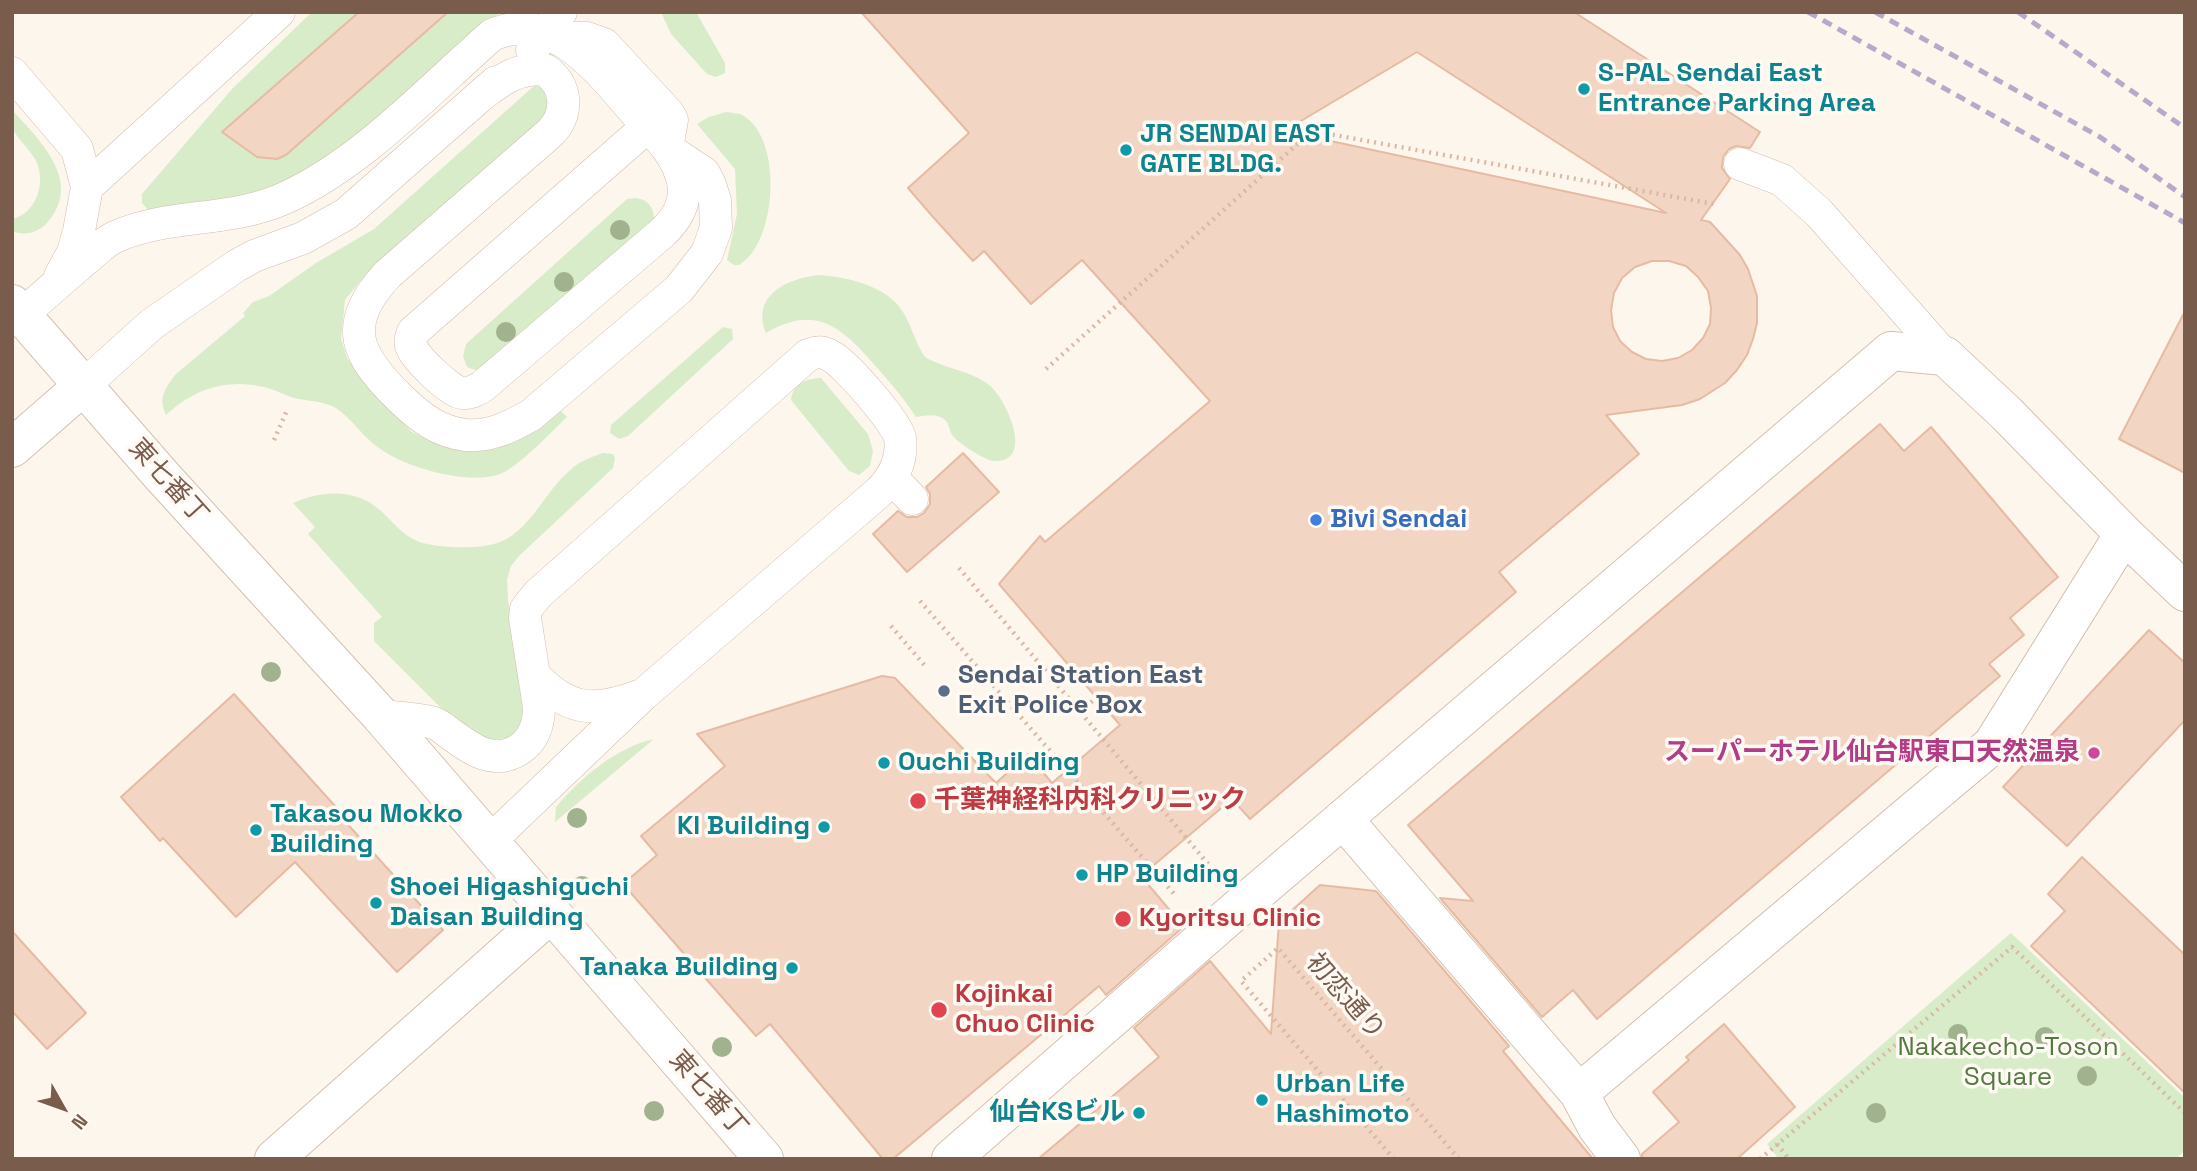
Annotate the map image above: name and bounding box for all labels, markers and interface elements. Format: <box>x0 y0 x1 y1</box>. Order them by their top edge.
place label: S-PAL Sendai East Entrance Parking Area <box>1598 58 1876 119</box>
marker: S-PAL Sendai East Entrance Parking Area <box>1576 81 1592 97</box>
place label: JR SENDAI EAST GATE BLDG. <box>1140 119 1335 180</box>
marker: JR SENDAI EAST GATE BLDG. <box>1118 142 1134 158</box>
street label: 東七番丁 <box>122 433 214 531</box>
place label: Bivi Sendai <box>1330 504 1467 536</box>
marker: Bivi Sendai <box>1308 512 1324 528</box>
place label: Sendai Station East Exit Police Box <box>958 660 1203 722</box>
marker: Sendai Station East Exit Police Box <box>936 683 952 699</box>
place label: スーパーホテル仙台駅東口天然温泉 <box>1664 737 2080 769</box>
marker: スーパーホテル仙台駅東口天然温泉 <box>2086 745 2102 761</box>
place label: Ouchi Building <box>898 747 1080 779</box>
marker: Ouchi Building <box>876 755 892 771</box>
place label: 千葉神経科内科クリニック <box>934 785 1246 817</box>
marker: 千葉神経科内科クリニック <box>908 791 928 811</box>
place label: Takasou Mokko Building <box>270 799 463 860</box>
place label: KI Building <box>677 811 810 843</box>
marker: KI Building <box>816 819 832 835</box>
marker: Takasou Mokko Building <box>248 822 264 838</box>
place label: HP Building <box>1096 859 1239 891</box>
marker: HP Building <box>1074 867 1090 883</box>
place label: Shoei Higashiguchi Daisan Building <box>390 872 629 934</box>
marker: Shoei Higashiguchi Daisan Building <box>368 895 384 911</box>
place label: Kyoritsu Clinic <box>1139 903 1321 935</box>
marker: Kyoritsu Clinic <box>1113 909 1133 929</box>
street label: 初恋通り <box>1299 948 1391 1046</box>
place label: Tanaka Building <box>580 952 778 984</box>
marker: Tanaka Building <box>784 960 800 976</box>
place label: Kojinkai Chuo Clinic <box>955 979 1095 1040</box>
marker: Kojinkai Chuo Clinic <box>929 1000 949 1020</box>
park label: Nakakecho-Toson Square <box>1897 1032 2119 1094</box>
street label: 東七番丁 <box>662 1045 754 1143</box>
place label: Urban Life Hashimoto <box>1276 1069 1410 1130</box>
north arrow <box>28 1073 98 1143</box>
marker: Urban Life Hashimoto <box>1254 1092 1270 1108</box>
place label: 仙台KSビル <box>989 1097 1125 1129</box>
marker: 仙台KSビル <box>1131 1105 1147 1121</box>
text: N <box>66 1109 93 1135</box>

